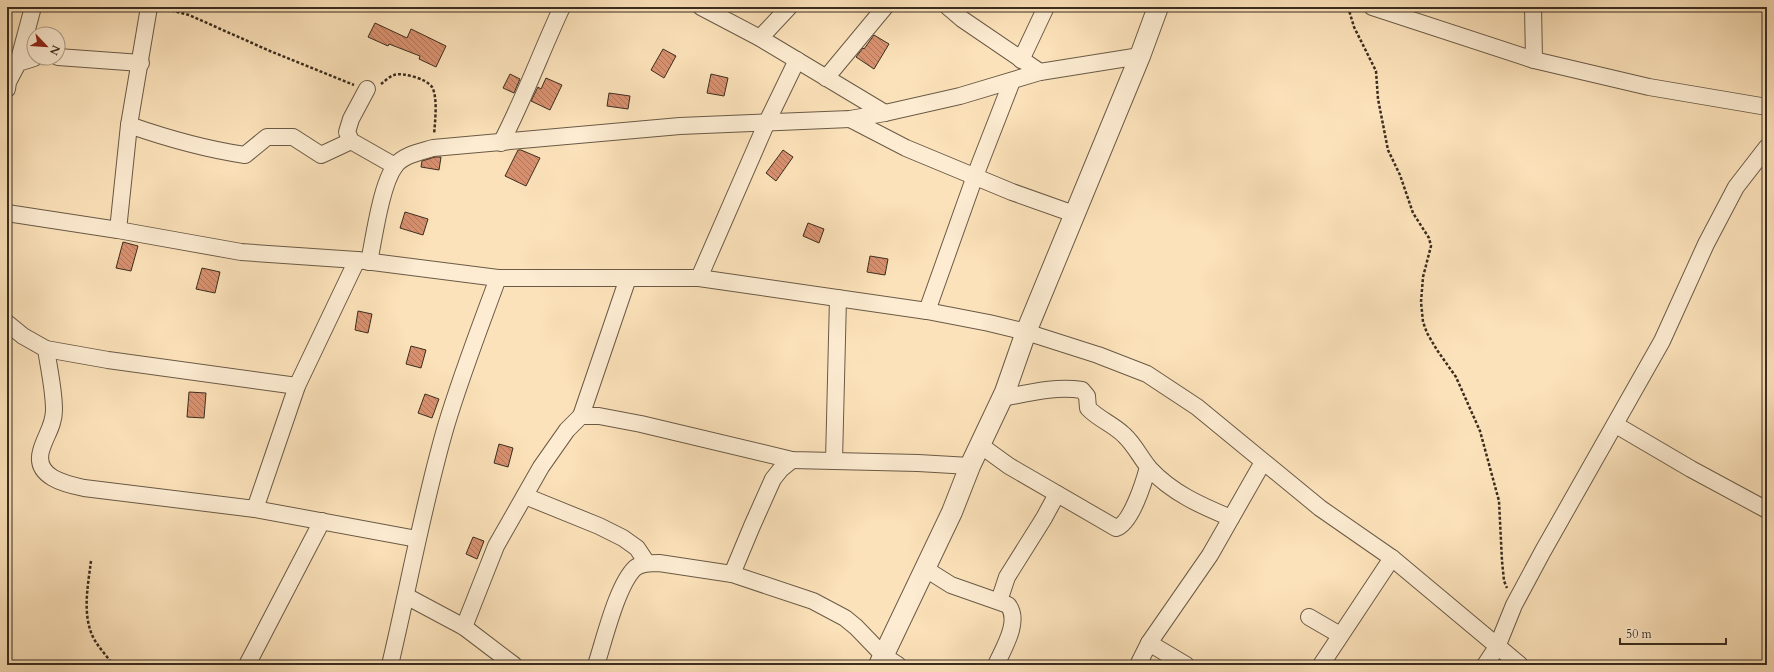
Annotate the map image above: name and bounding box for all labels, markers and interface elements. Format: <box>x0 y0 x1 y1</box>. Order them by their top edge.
north arrow <box>26 26 66 66</box>
text: N <box>46 43 63 58</box>
scale bar <box>1620 620 1726 646</box>
text: 50 m <box>1626 626 1653 642</box>

